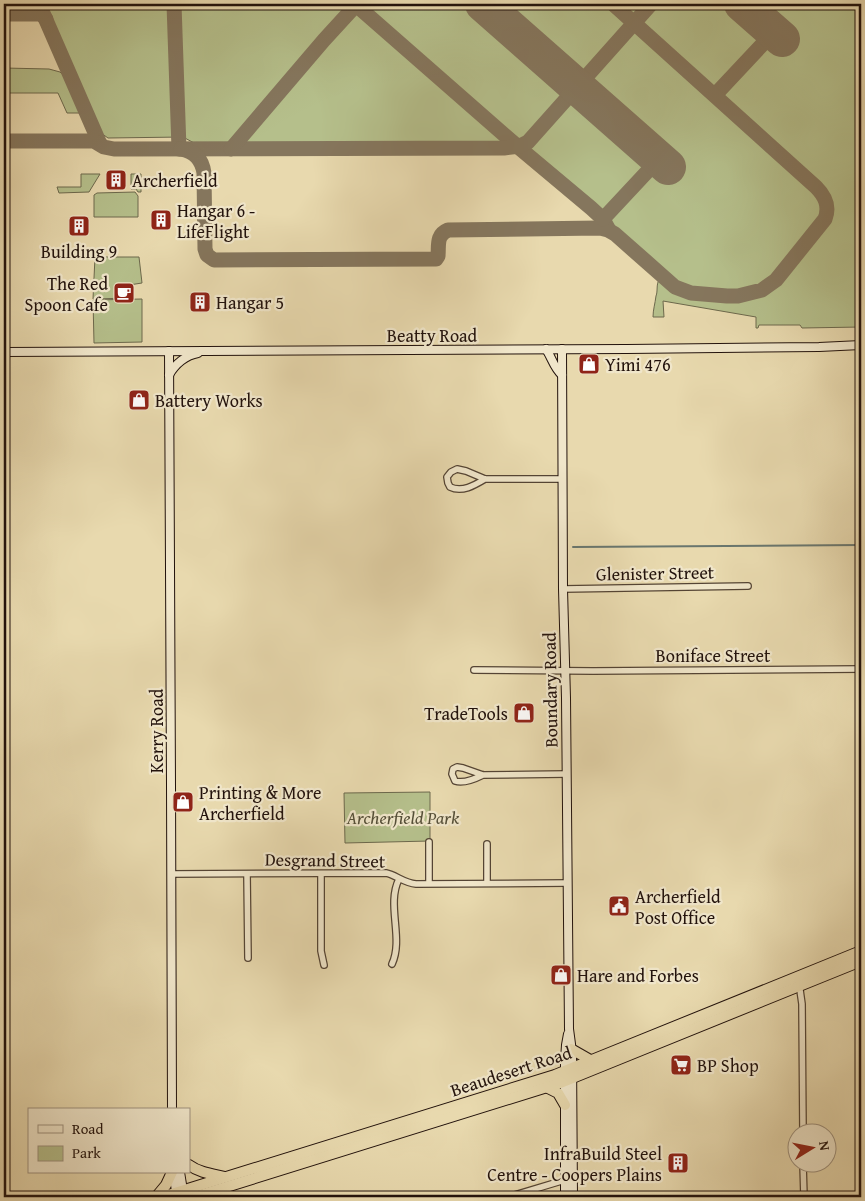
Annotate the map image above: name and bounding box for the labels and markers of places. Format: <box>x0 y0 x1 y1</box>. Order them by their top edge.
place label: Archerfield <box>132 167 218 194</box>
building icon: Archerfield <box>104 168 128 192</box>
place label: Hangar 6 - LifeFlight <box>177 197 255 245</box>
building icon: Hangar 6 - LifeFlight <box>149 208 173 232</box>
building icon: Building 9 <box>67 214 91 238</box>
place label: Building 9 <box>41 238 117 265</box>
place label: The Red Spoon Cafe <box>25 270 108 318</box>
cafe icon: The Red Spoon Cafe <box>112 281 136 305</box>
place label: Hangar 5 <box>216 289 284 316</box>
building icon: Hangar 5 <box>188 290 212 314</box>
place label: Yimi 476 <box>605 351 671 378</box>
shop icon: Yimi 476 <box>577 352 601 376</box>
place label: Battery Works <box>155 387 263 414</box>
shop icon: Battery Works <box>127 388 151 412</box>
place label: TradeTools <box>424 700 508 727</box>
shop icon: TradeTools <box>512 701 536 725</box>
place label: Printing & More Archerfield <box>199 779 321 827</box>
shop icon: Printing & More Archerfield <box>171 790 195 814</box>
place label: Archerfield Post Office <box>635 883 721 931</box>
public building icon: Archerfield Post Office <box>607 894 631 918</box>
place label: Hare and Forbes <box>577 962 699 989</box>
shop icon: Hare and Forbes <box>549 963 573 987</box>
place label: BP Shop <box>697 1052 759 1079</box>
supermarket icon: BP Shop <box>669 1053 693 1077</box>
place label: InfraBuild Steel Centre - Coopers Plains <box>487 1140 662 1188</box>
building icon: InfraBuild Steel Centre - Coopers Plains <box>666 1151 690 1175</box>

